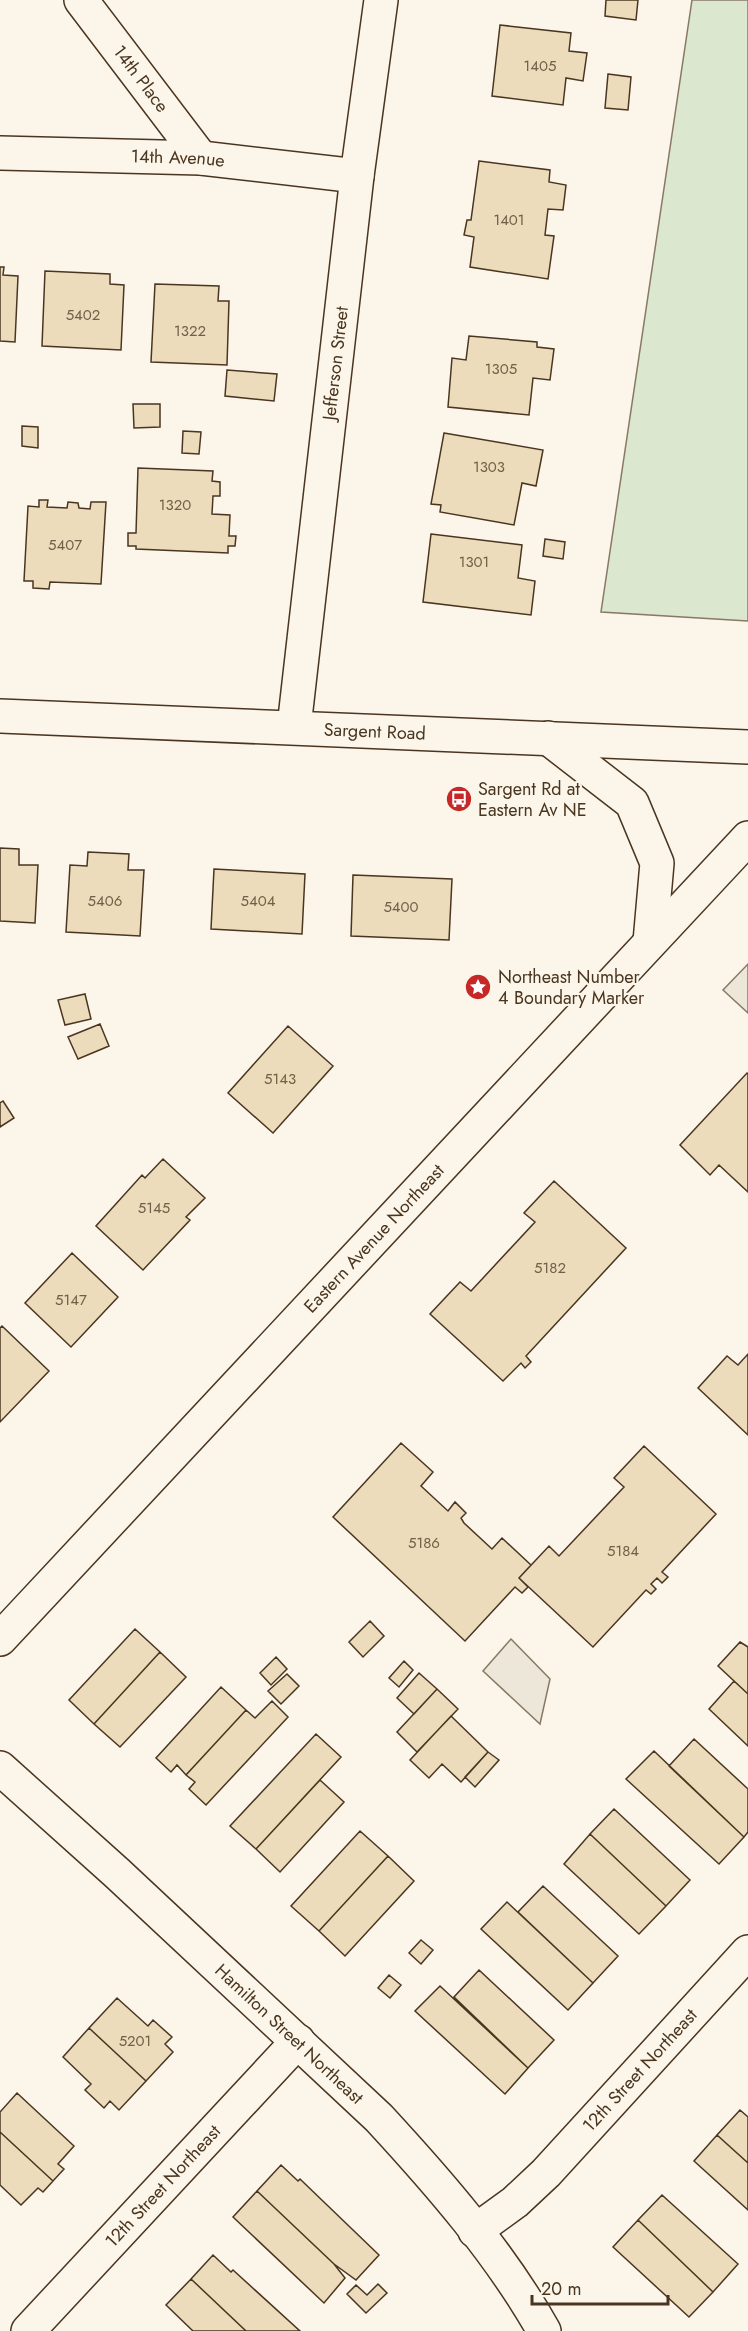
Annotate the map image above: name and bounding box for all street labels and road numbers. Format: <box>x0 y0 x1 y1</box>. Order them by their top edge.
street label: 14th Place <box>107 40 175 118</box>
street label: 14th Avenue <box>131 143 226 174</box>
street label: Jefferson Street <box>316 304 355 424</box>
street label: Sargent Road <box>323 716 426 747</box>
street label: Eastern Avenue Northeast <box>298 1158 451 1319</box>
street label: Hamilton Street Northeast <box>209 1958 370 2111</box>
street label: 12th Street Northeast <box>577 2002 704 2138</box>
street label: 12th Street Northeast <box>99 2118 227 2253</box>

